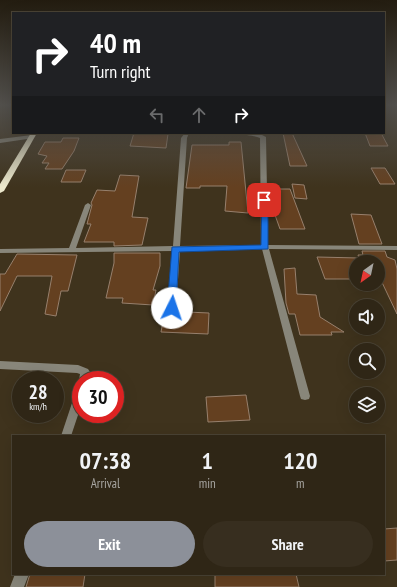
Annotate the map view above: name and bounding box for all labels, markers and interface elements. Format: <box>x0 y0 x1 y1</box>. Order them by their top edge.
text: 40 m <box>90 24 141 61</box>
icon: right <box>24 28 76 80</box>
text: Turn right <box>90 60 150 83</box>
icon: left <box>146 104 168 126</box>
icon: ahead <box>188 104 210 126</box>
icon: right <box>230 104 252 126</box>
pin <box>247 183 281 217</box>
icon: arrive <box>253 189 275 211</box>
north arrow <box>349 255 385 291</box>
map controls <box>349 255 385 423</box>
position arrow <box>151 287 193 329</box>
button: sound <box>349 299 385 335</box>
button: search <box>349 343 385 379</box>
speed limit sign: 30 <box>72 371 124 423</box>
text: 28 <box>28 379 48 405</box>
button: layers <box>349 387 385 423</box>
text: km/h <box>29 400 47 413</box>
text: 07:38 <box>79 445 131 476</box>
text: 1 <box>201 445 213 476</box>
text: 120 <box>283 445 318 476</box>
text: Arrival <box>91 475 120 492</box>
text: min <box>199 475 216 492</box>
text: m <box>296 475 305 492</box>
button: Exit <box>24 521 195 567</box>
button: Share <box>203 521 373 567</box>

